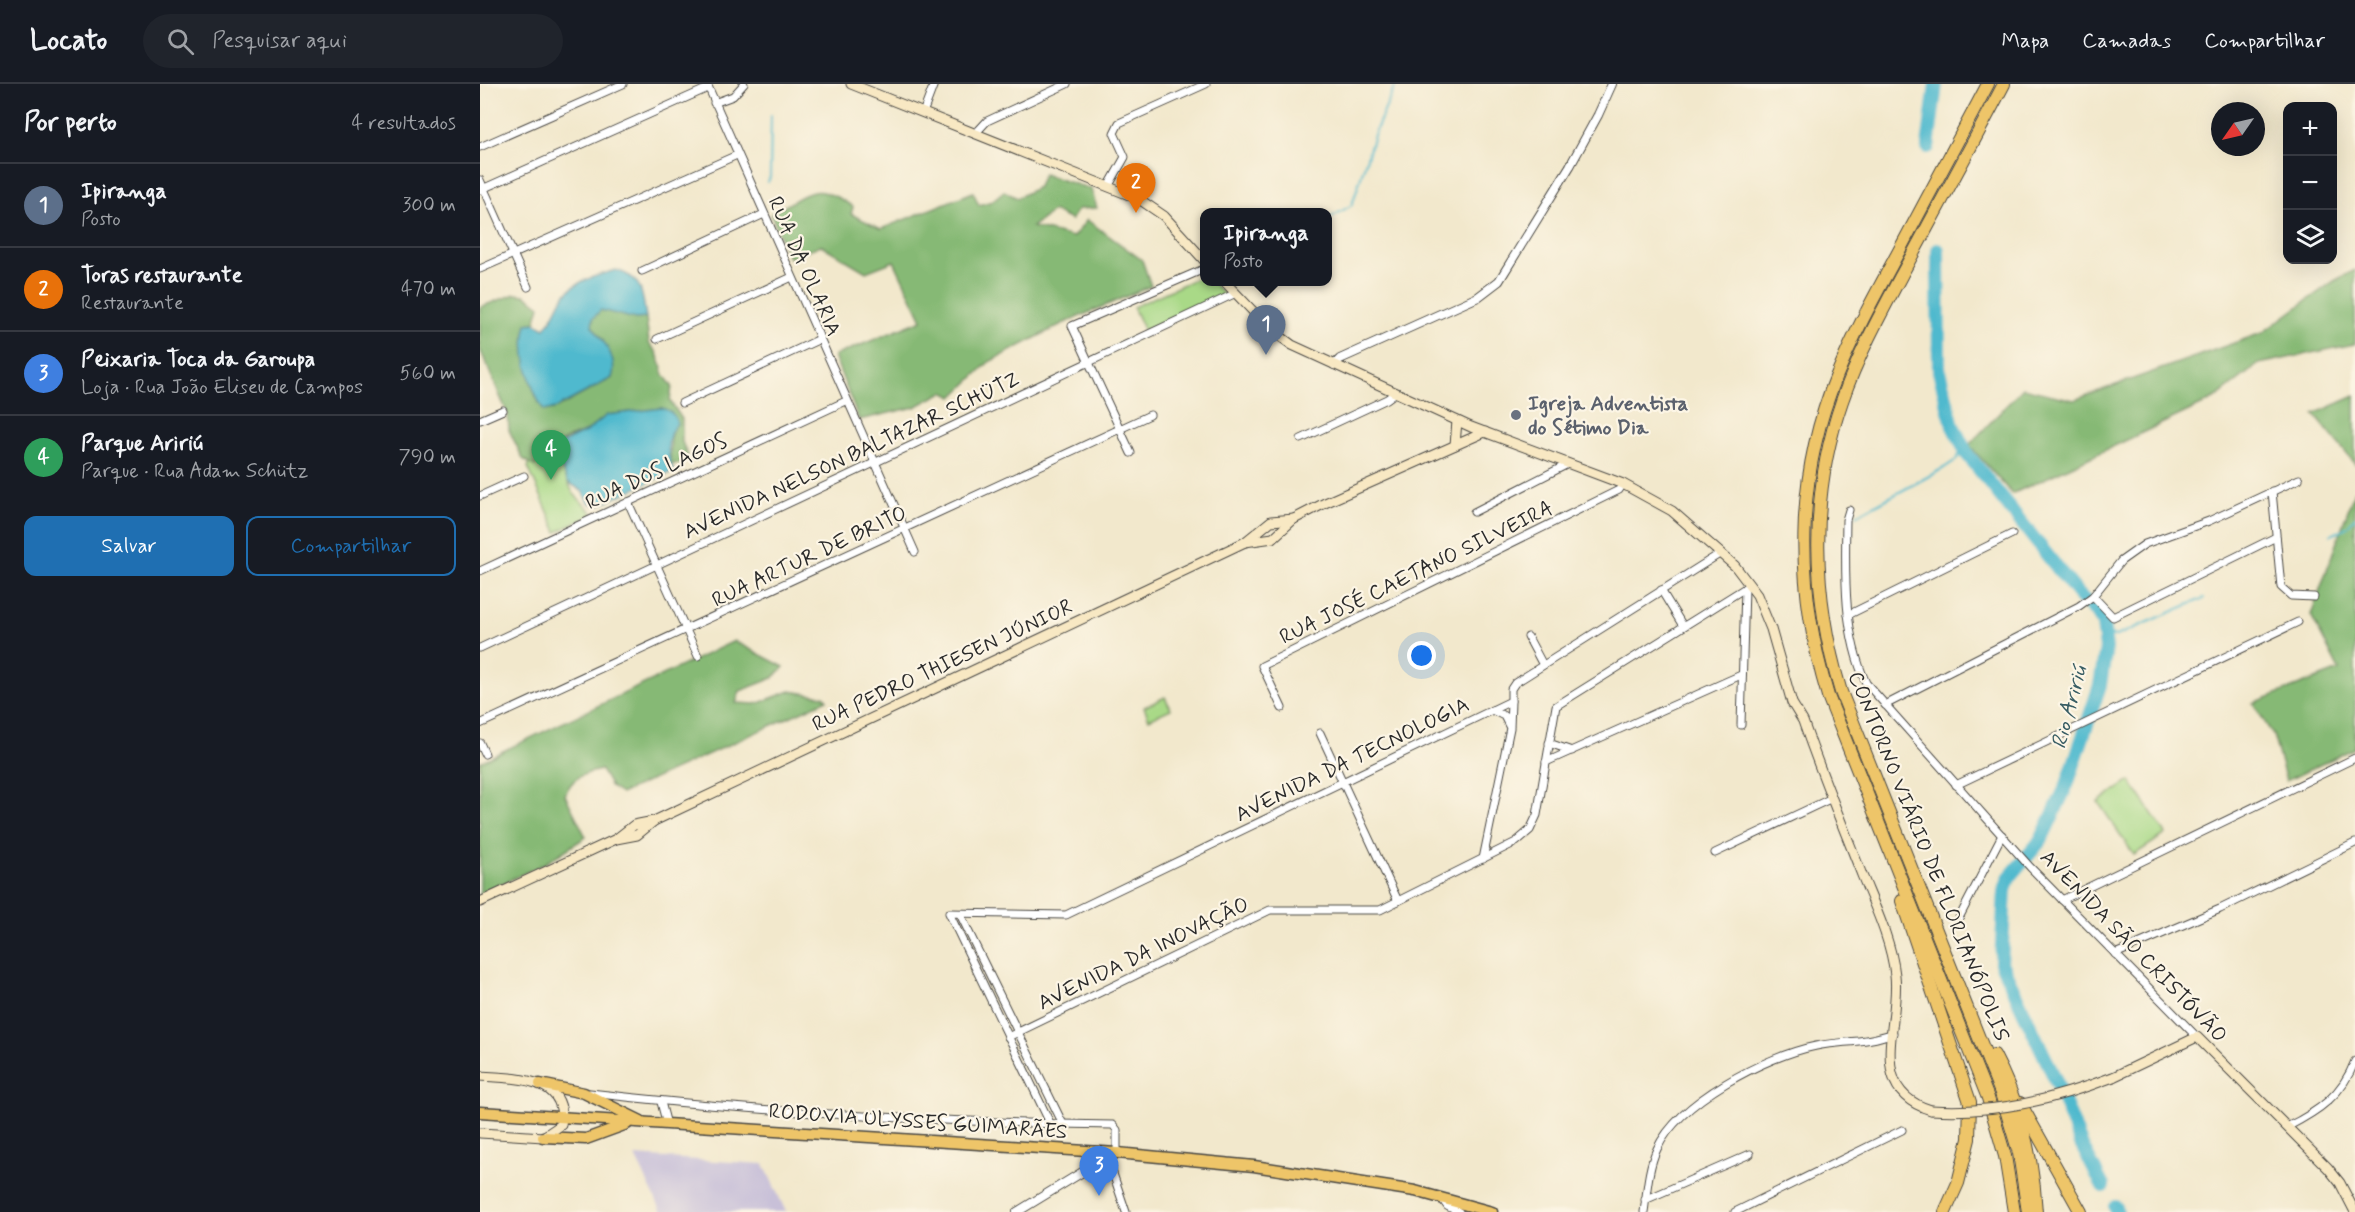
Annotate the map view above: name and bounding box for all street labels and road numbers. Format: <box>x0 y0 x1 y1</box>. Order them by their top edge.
street label: RUA DA OLARIA <box>761 192 847 341</box>
street label: AVENIDA NELSON BALTAZAR SCHÜTZ <box>679 366 1024 546</box>
street label: RUA DOS LAGOS <box>581 427 732 517</box>
street label: RUA JOSÉ CAETANO SILVEIRA <box>1275 494 1558 651</box>
street label: RUA ARTUR DE BRITO <box>707 499 911 614</box>
street label: RUA PEDRO THIESEN JÚNIOR <box>808 593 1077 739</box>
street label: CONTORNO VIÁRIO DE FLORIANÓPOLIS <box>1841 667 2015 1046</box>
street label: AVENIDA DA TECNOLOGIA <box>1231 691 1474 829</box>
street label: AVENIDA SÃO CRISTÓVÃO <box>2034 844 2233 1049</box>
street label: AVENIDA DA INOVAÇÃO <box>1033 891 1254 1017</box>
street label: RODOVIA ULYSSES GUIMARÃES <box>768 1098 1068 1146</box>

